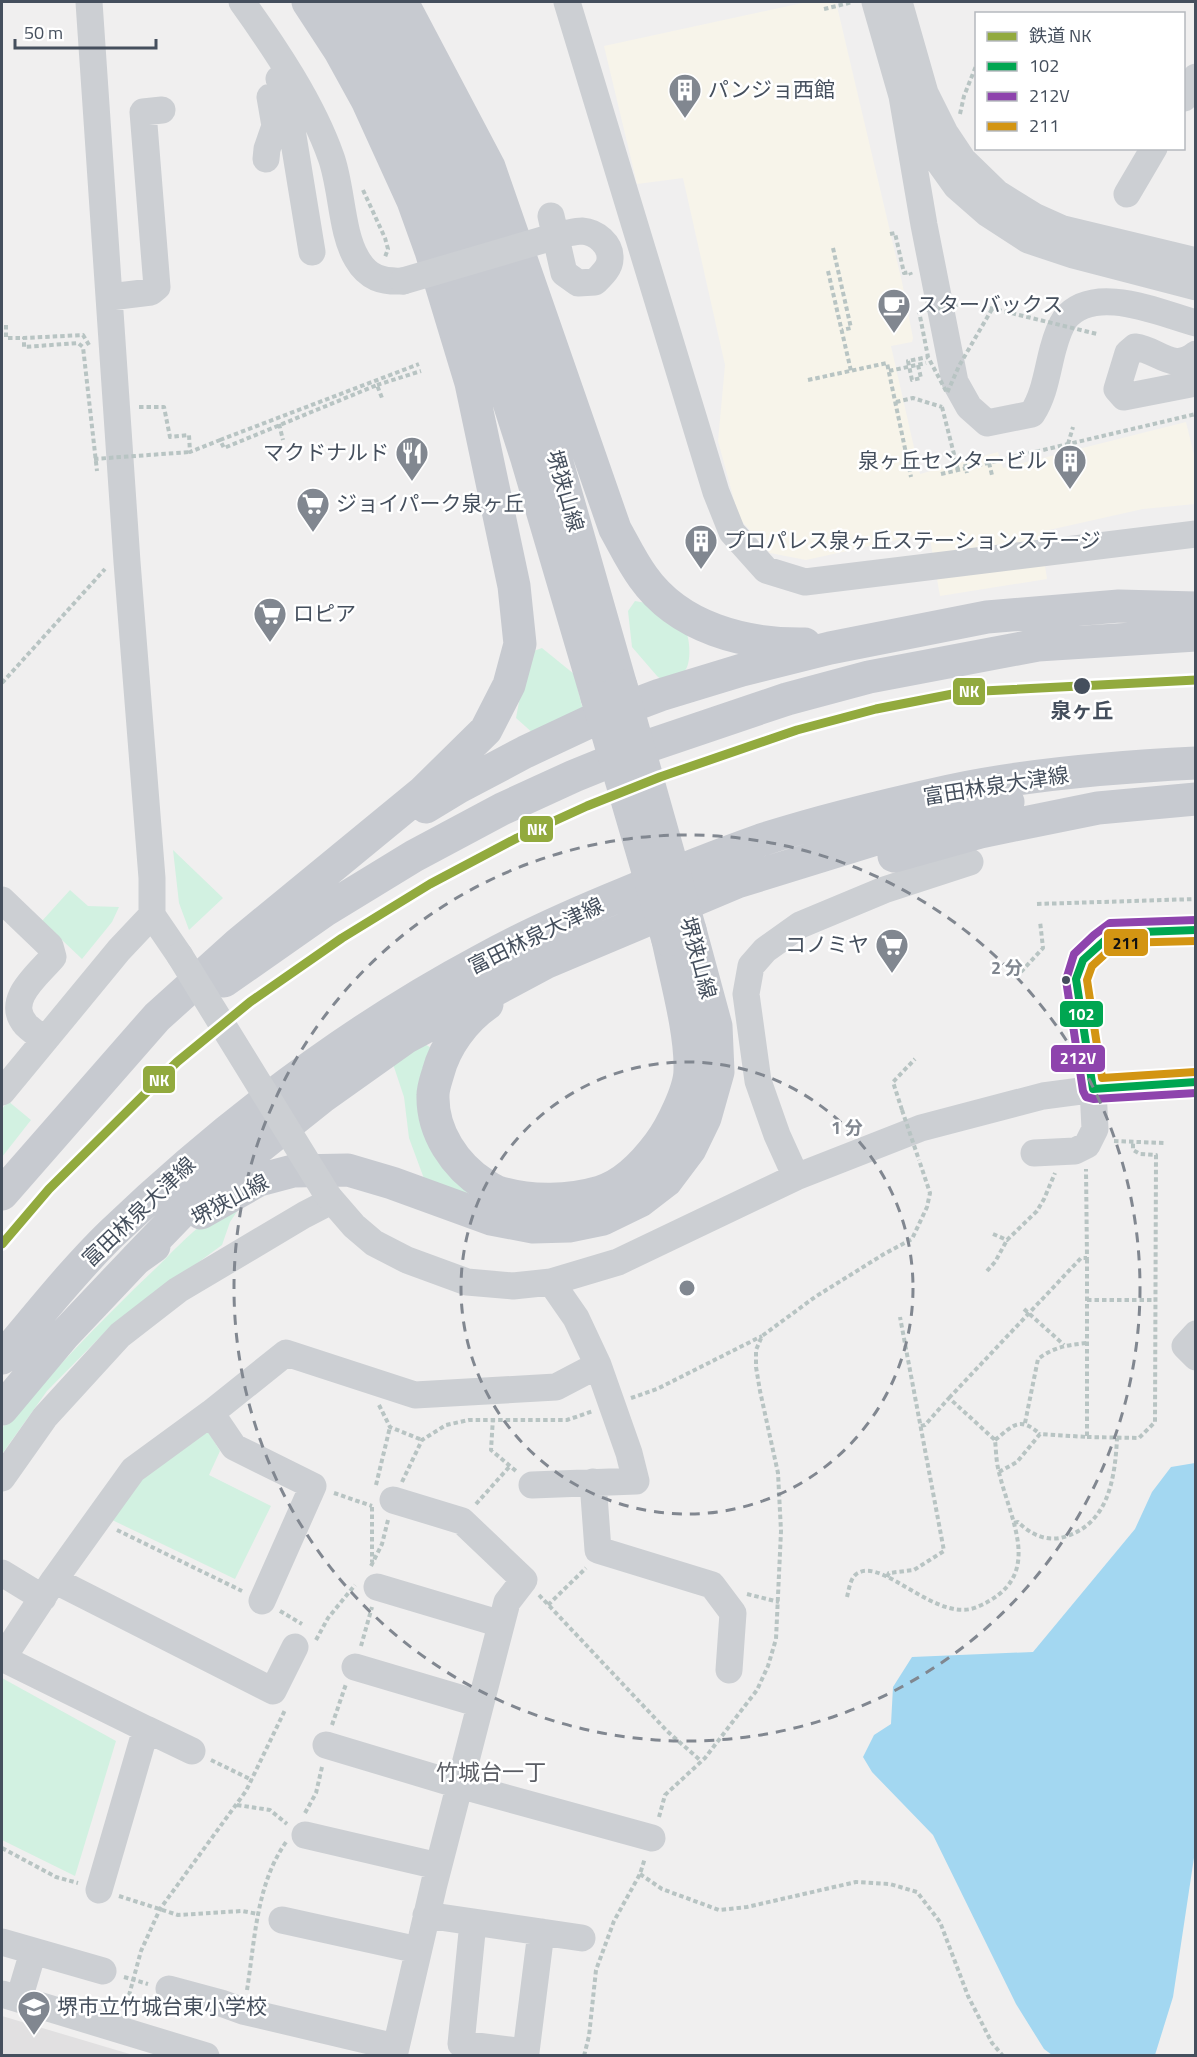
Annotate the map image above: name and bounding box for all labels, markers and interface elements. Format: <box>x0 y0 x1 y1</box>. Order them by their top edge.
scale bar <box>15 12 156 50</box>
legend <box>975 12 1185 150</box>
text: 50 m <box>24 19 63 46</box>
text: 鉄道 NK <box>1029 22 1091 49</box>
text: 102 <box>1029 52 1059 79</box>
building icon: パンジョ西館 <box>667 72 703 119</box>
place label: パンジョ西館 <box>708 73 835 105</box>
text: 212V <box>1029 82 1070 109</box>
text: 211 <box>1029 112 1059 139</box>
cafe icon: スターバックス <box>876 287 912 334</box>
place label: スターバックス <box>917 288 1063 320</box>
restaurant icon: マクドナルド <box>394 435 430 482</box>
place label: マクドナルド <box>263 436 389 468</box>
building icon: 泉ヶ丘センタービル <box>1052 443 1088 490</box>
place label: 泉ヶ丘センタービル <box>858 444 1047 476</box>
street label: 堺狭山線 <box>539 446 593 536</box>
supermarket icon: ジョイパーク泉ヶ丘 <box>295 486 331 533</box>
place label: ジョイパーク泉ヶ丘 <box>336 487 525 519</box>
building icon: プロパレス泉ヶ丘ステーションステージ <box>683 523 719 570</box>
place label: プロパレス泉ヶ丘ステーションステージ <box>724 524 1101 556</box>
supermarket icon: ロピア <box>252 596 288 643</box>
place label: ロピア <box>293 597 356 629</box>
marker: 泉ヶ丘 <box>1072 676 1092 696</box>
line badge: NK <box>952 677 986 706</box>
text: NK <box>959 679 980 703</box>
place label: 泉ヶ丘 <box>1051 694 1114 726</box>
street label: 富田林泉大津線 <box>921 758 1071 812</box>
line badge: NK <box>519 815 554 843</box>
text: NK <box>527 817 548 841</box>
street label: 富田林泉大津線 <box>462 889 609 982</box>
street label: 堺狭山線 <box>673 913 725 1002</box>
supermarket icon: コノミヤ <box>874 927 910 974</box>
place label: コノミヤ <box>785 928 869 960</box>
line badge: 211 <box>1103 928 1149 957</box>
text: 211 <box>1113 931 1139 955</box>
text: 2 分 <box>991 954 1023 981</box>
unlabelled marker <box>1060 974 1072 986</box>
line badge: 102 <box>1059 1000 1104 1028</box>
text: 102 <box>1068 1002 1094 1026</box>
line badge: 212V <box>1050 1044 1106 1073</box>
text: 212V <box>1060 1046 1097 1070</box>
line badge: NK <box>142 1065 176 1094</box>
text: NK <box>149 1068 170 1092</box>
text: 1 分 <box>831 1114 863 1141</box>
street label: 富田林泉大津線 <box>74 1149 202 1274</box>
street label: 堺狭山線 <box>185 1165 274 1233</box>
centre of rings <box>677 1278 697 1298</box>
district label: 竹城台一丁 <box>436 1755 546 1789</box>
school or university icon: 堺市立竹城台東小学校 <box>16 1989 52 2036</box>
place label: 堺市立竹城台東小学校 <box>57 1990 267 2022</box>

